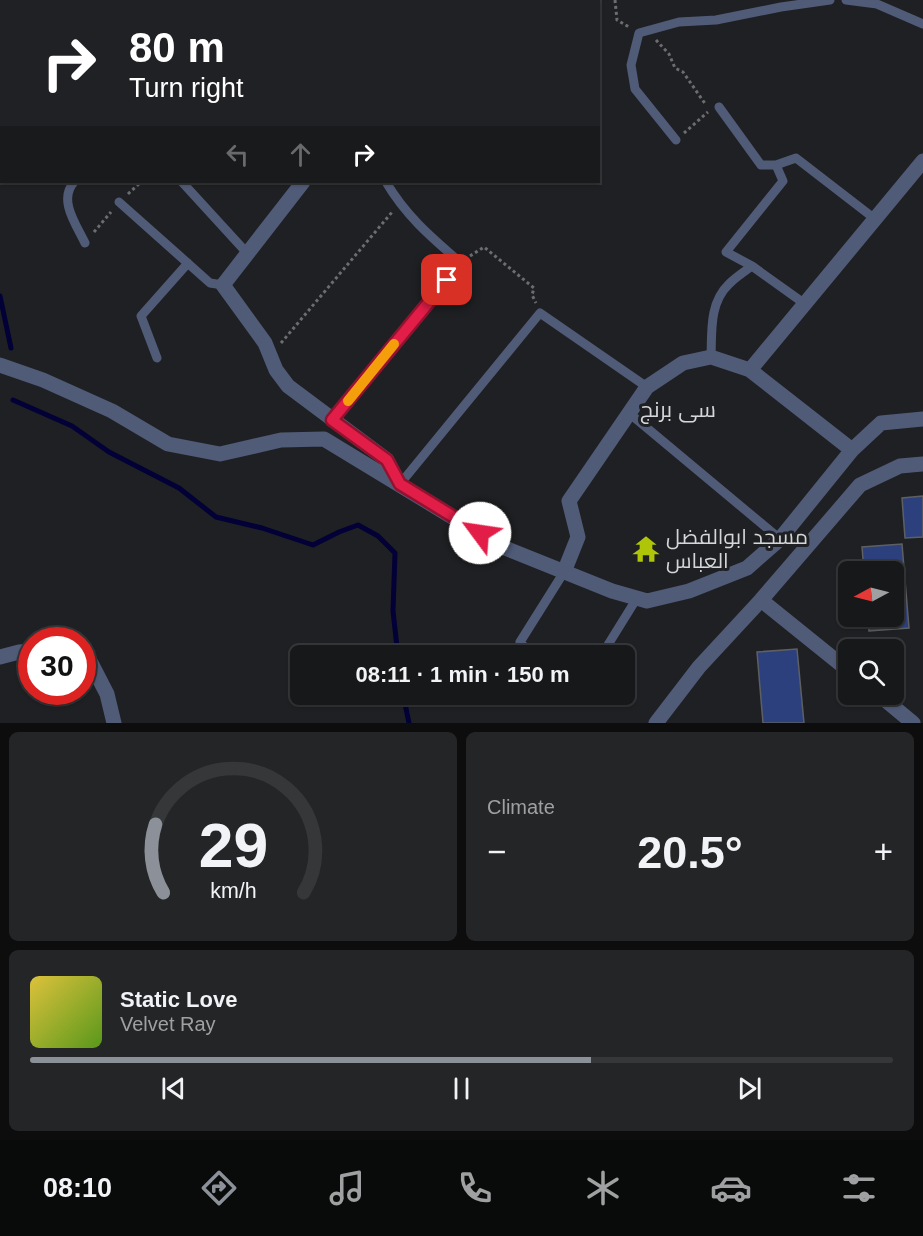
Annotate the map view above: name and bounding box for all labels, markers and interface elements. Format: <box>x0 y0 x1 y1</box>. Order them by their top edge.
icon: right <box>30 24 108 102</box>
text: 80 m <box>129 24 225 71</box>
text: Turn right <box>129 73 244 103</box>
icon: left <box>221 138 254 171</box>
icon: ahead <box>284 138 317 171</box>
icon: right <box>347 138 380 171</box>
pin <box>421 254 472 305</box>
icon: arrive <box>430 263 463 296</box>
district label: سی برنج <box>640 397 716 424</box>
position arrow <box>448 501 512 565</box>
place label: مسجد ابوالفضل العباس <box>666 525 808 574</box>
temple icon: مسجد ابوالفضل العباس <box>631 534 661 564</box>
north arrow <box>838 561 904 627</box>
map controls <box>838 561 904 705</box>
speed limit sign: 30 <box>18 627 96 705</box>
button: search <box>838 639 904 705</box>
text: 08:11 · 1 min · 150 m <box>356 662 570 687</box>
text: Climate <box>487 796 555 818</box>
text: 29 <box>198 811 268 880</box>
text: 20.5° <box>637 827 743 878</box>
text: − <box>487 833 506 870</box>
text: + <box>874 833 893 870</box>
text: km/h <box>210 880 256 904</box>
text: Static Love <box>120 987 237 1012</box>
text: Velvet Ray <box>120 1013 216 1035</box>
icon: previous <box>157 1072 190 1105</box>
icon: pause <box>445 1072 478 1105</box>
icon: next <box>733 1072 766 1105</box>
icon: directions <box>198 1167 240 1209</box>
icon: music <box>326 1167 368 1209</box>
icon: phone <box>454 1167 496 1209</box>
icon: climate <box>582 1167 624 1209</box>
icon: car <box>710 1167 752 1209</box>
icon: filters <box>838 1167 880 1209</box>
text: 08:10 <box>43 1173 112 1203</box>

